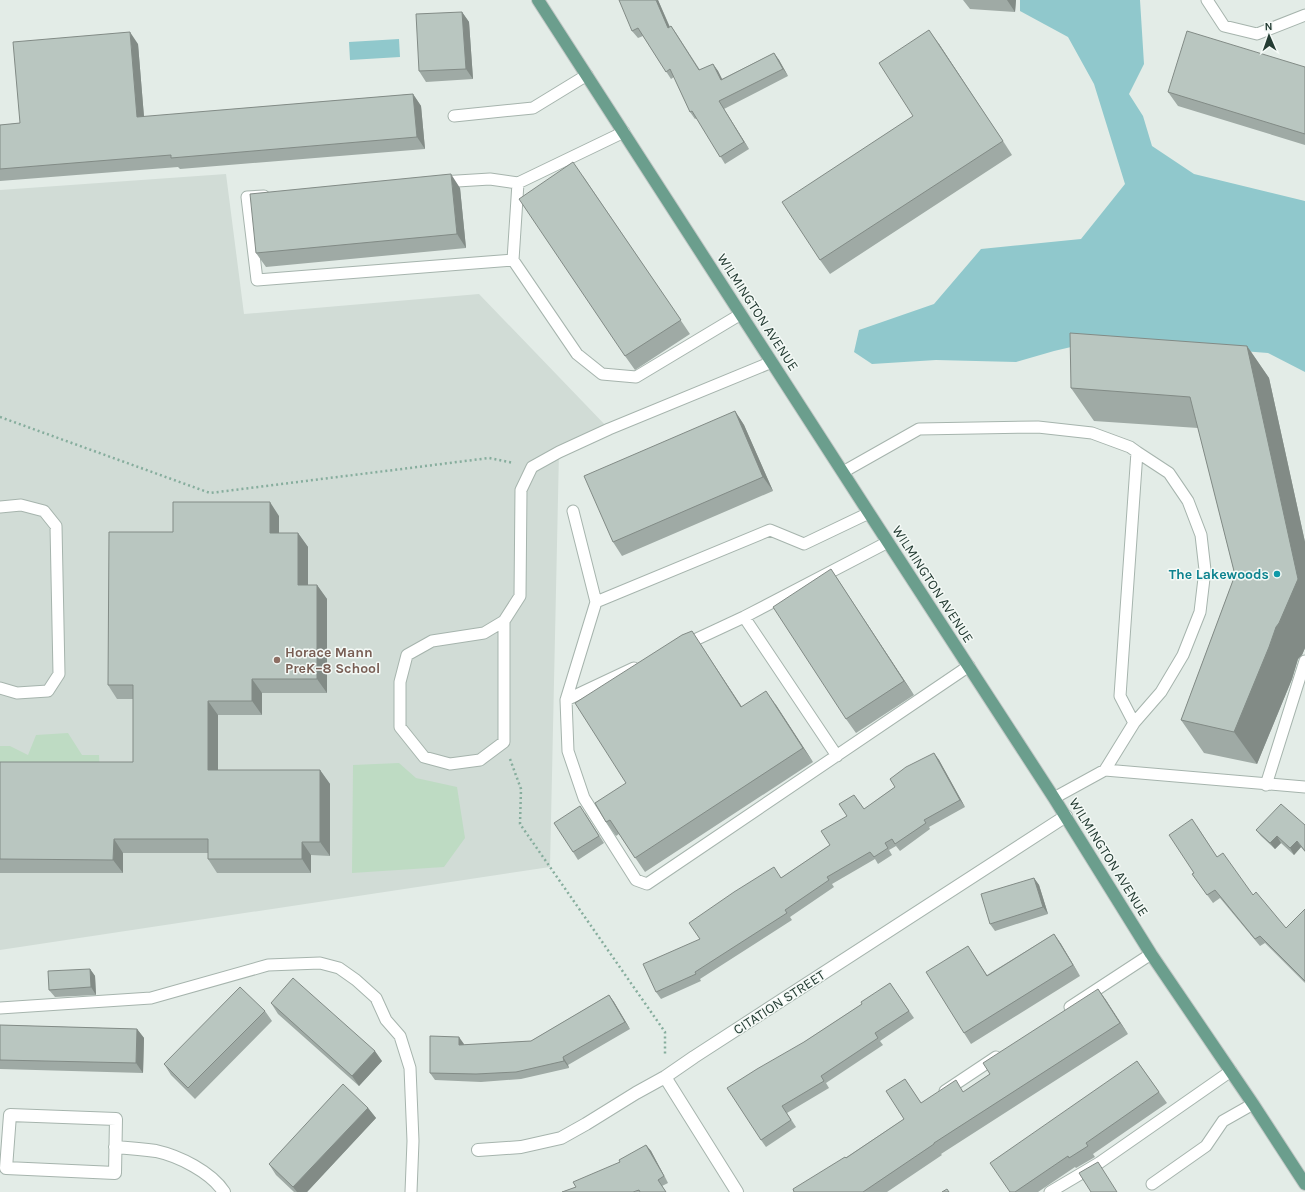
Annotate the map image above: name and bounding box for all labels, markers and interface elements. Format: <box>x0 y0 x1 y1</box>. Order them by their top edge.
north arrow <box>1249 16 1289 56</box>
text: N <box>1264 20 1273 33</box>
street label: WILMINGTON AVENUE <box>713 250 802 374</box>
street label: WILMINGTON AVENUE <box>888 522 977 646</box>
place label: The Lakewoods <box>1169 566 1269 583</box>
marker: The Lakewoods <box>1272 569 1282 579</box>
place label: Horace Mann PreK–8 School <box>285 644 380 677</box>
marker: Horace Mann PreK–8 School <box>272 655 282 665</box>
street label: WILMINGTON AVENUE <box>1065 795 1152 920</box>
street label: CITATION STREET <box>730 966 828 1038</box>

